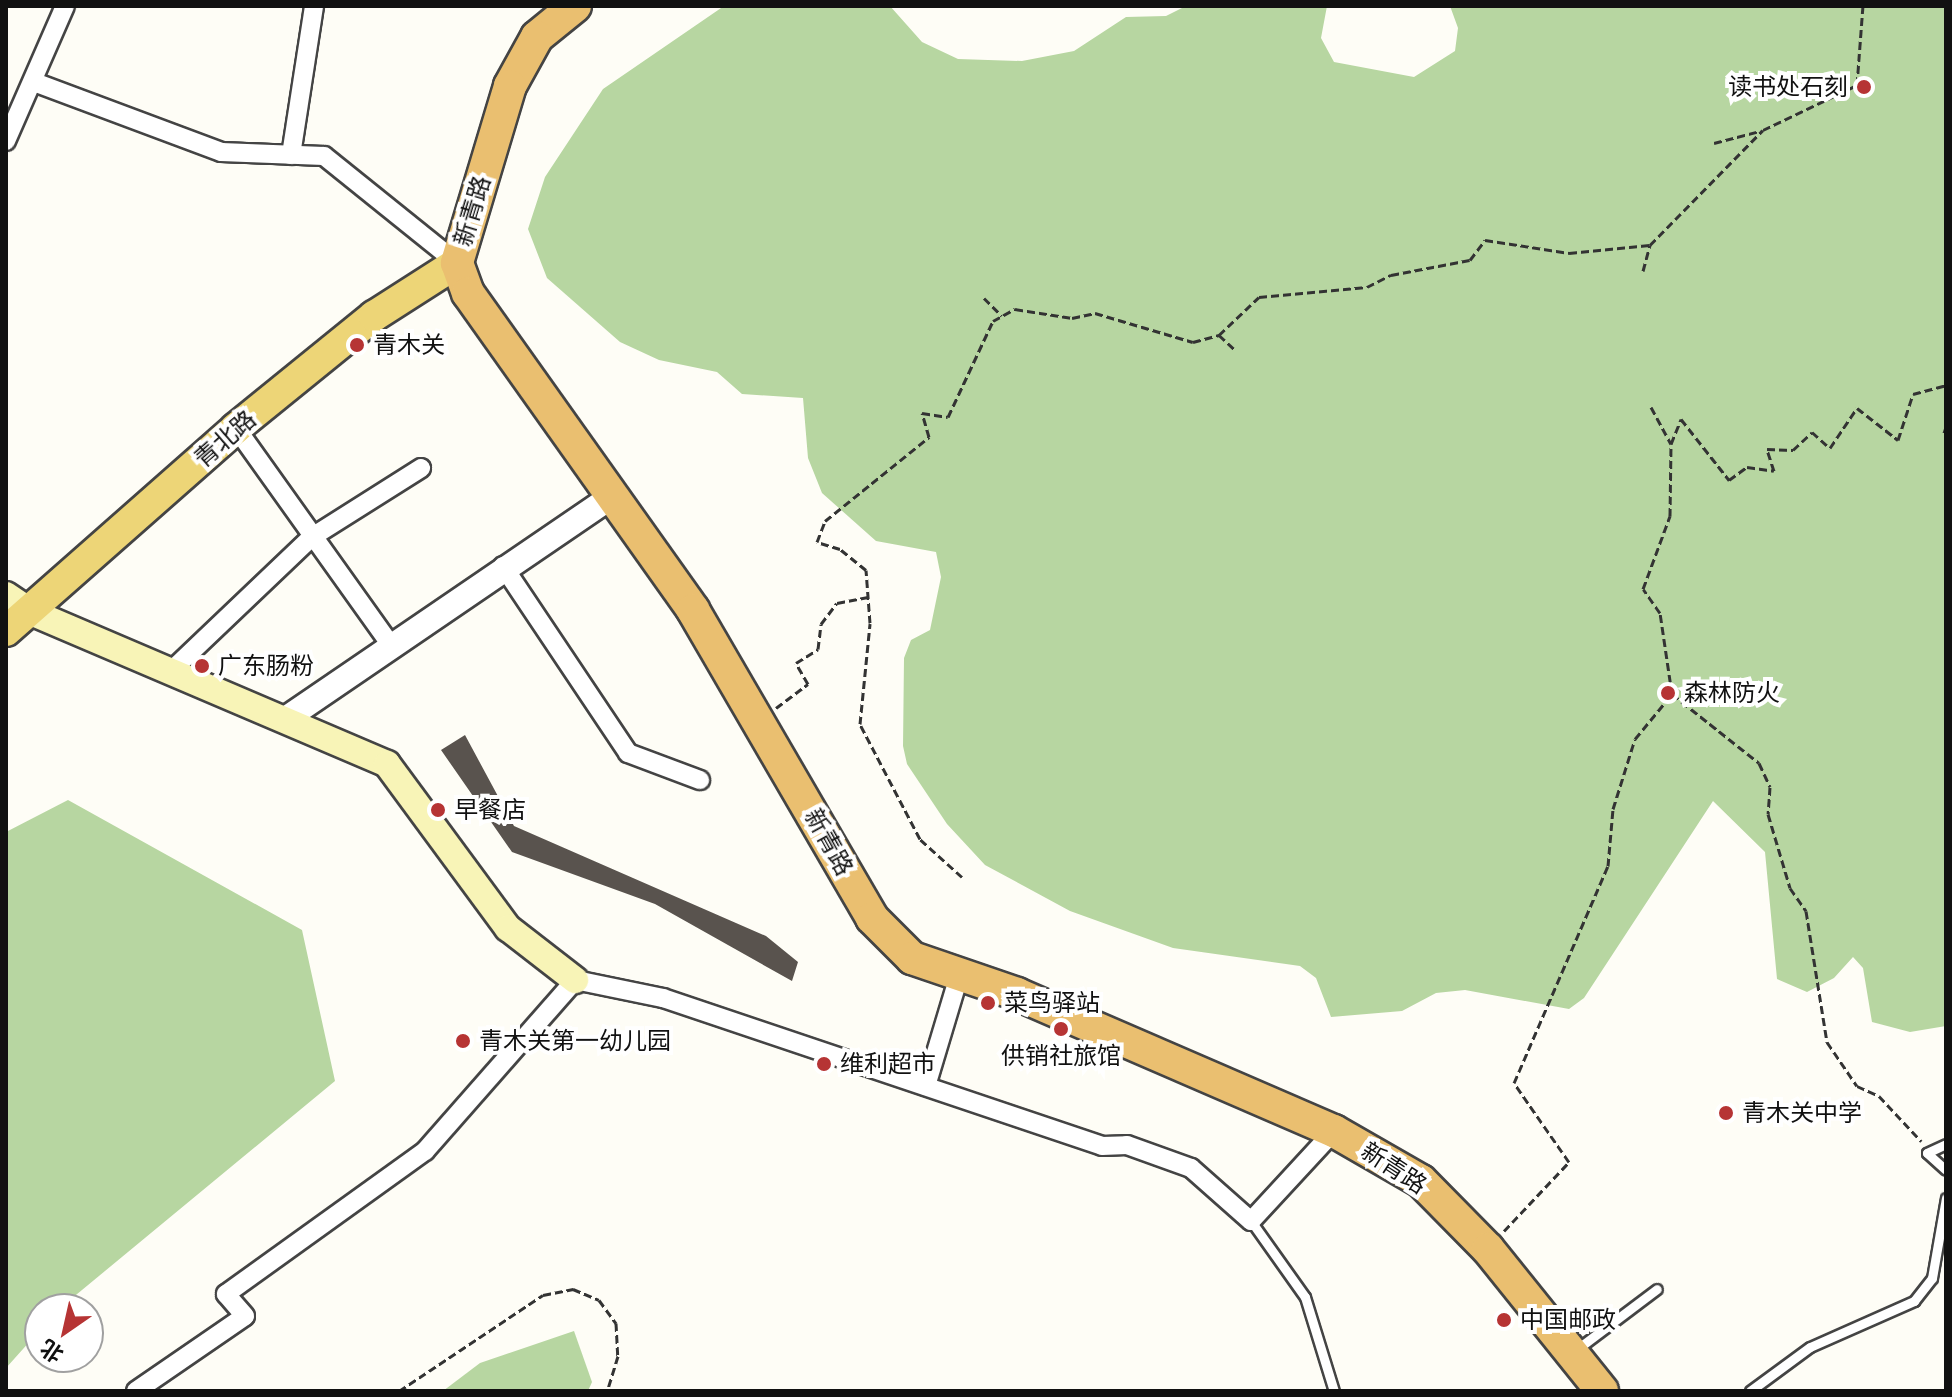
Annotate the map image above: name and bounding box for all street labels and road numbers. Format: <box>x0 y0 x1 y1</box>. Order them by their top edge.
street label: 新青路 <box>448 172 496 250</box>
street label: 青北路 <box>188 405 262 473</box>
street label: 新青路 <box>799 804 859 880</box>
street label: 新青路 <box>1356 1136 1432 1200</box>

